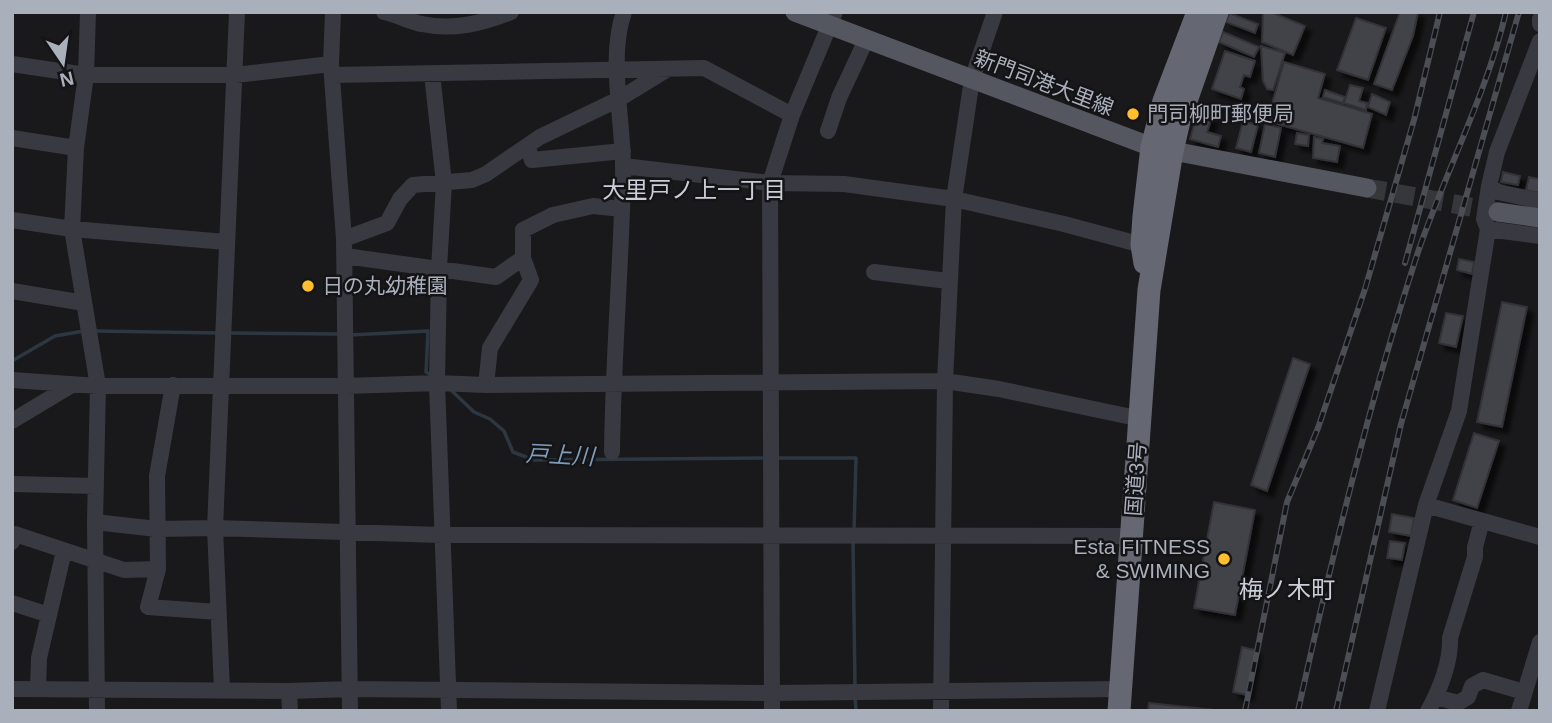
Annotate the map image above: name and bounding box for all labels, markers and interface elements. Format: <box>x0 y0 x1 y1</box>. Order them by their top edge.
north arrow <box>28 28 98 98</box>
street label: 新門司港大里線 <box>971 45 1117 120</box>
text: N <box>58 67 76 91</box>
place label: 門司柳町郵便局 <box>1147 102 1294 125</box>
marker: 門司柳町郵便局 <box>1125 106 1141 122</box>
district label: 大里戸ノ上一丁目 <box>602 177 786 203</box>
place label: 日の丸幼稚園 <box>322 274 448 297</box>
marker: 日の丸幼稚園 <box>300 278 316 294</box>
water label: 戸上川 <box>525 440 598 470</box>
street label: 国道3号 <box>1121 441 1150 517</box>
place label: Esta FITNESS & SWIMING <box>1073 535 1210 582</box>
marker: Esta FITNESS & SWIMING <box>1216 551 1232 567</box>
district label: 梅ノ木町 <box>1239 576 1335 603</box>

